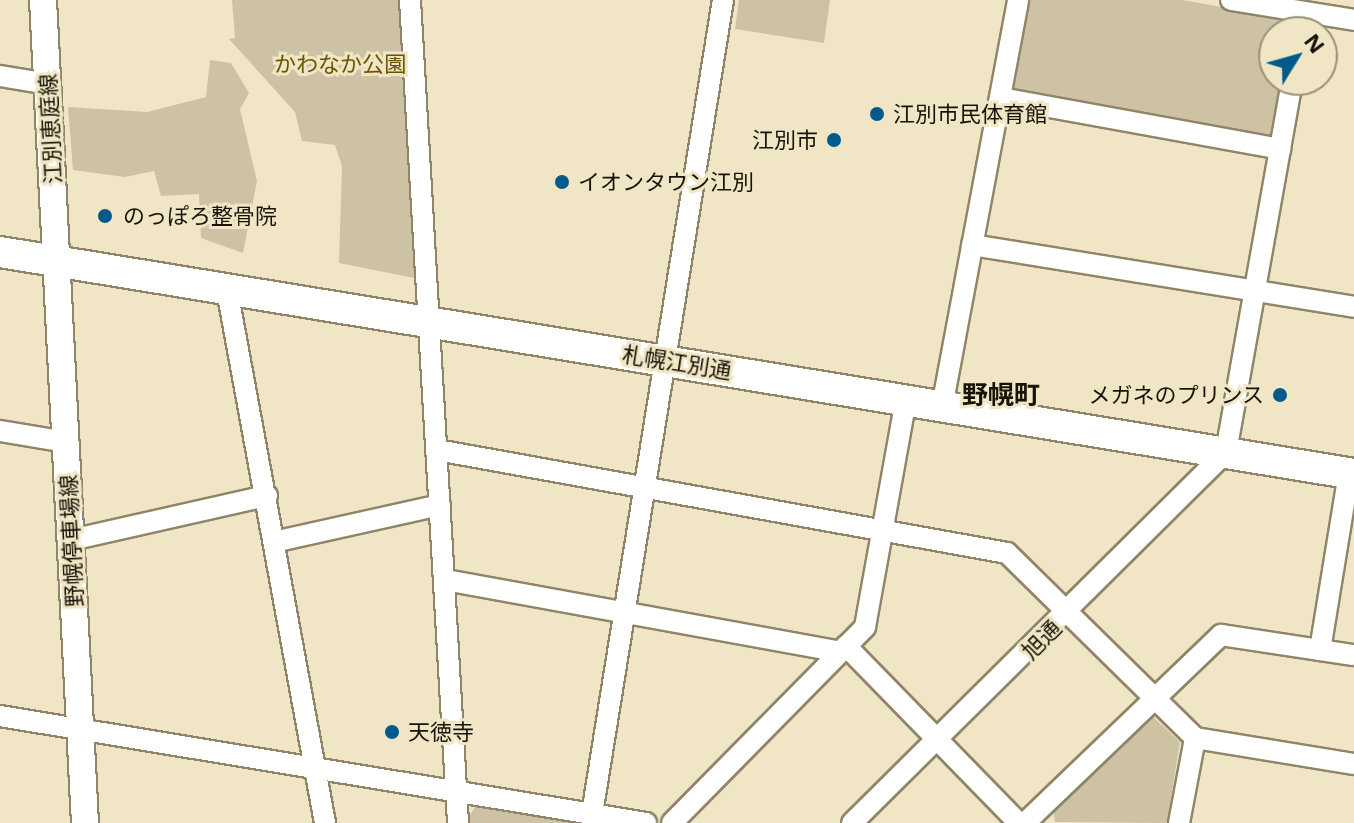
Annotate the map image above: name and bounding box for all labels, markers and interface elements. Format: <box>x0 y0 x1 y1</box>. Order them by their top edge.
north arrow <box>1258 16 1338 96</box>
text: N <box>1298 27 1333 59</box>
park label: かわなか公園 <box>274 51 406 77</box>
street label: 江別恵庭線 <box>34 73 66 185</box>
place label: 江別市民体育館 <box>893 101 1047 127</box>
marker: 江別市民体育館 <box>868 105 886 123</box>
place label: 江別市 <box>752 127 818 153</box>
marker: 江別市 <box>825 131 843 149</box>
place label: イオンタウン江別 <box>578 169 754 195</box>
marker: イオンタウン江別 <box>553 173 571 191</box>
place label: のっぽろ整骨院 <box>123 203 277 229</box>
marker: のっぽろ整骨院 <box>94 205 116 227</box>
street label: 札幌江別通 <box>621 340 733 384</box>
district label: 野幌町 <box>962 379 1040 411</box>
place label: メガネのプリンス <box>1088 382 1264 408</box>
marker: メガネのプリンス <box>1271 386 1289 404</box>
street label: 野幌停車場線 <box>54 474 88 608</box>
street label: 旭通 <box>1016 614 1066 664</box>
place label: 天徳寺 <box>408 719 474 745</box>
marker: 天徳寺 <box>383 723 401 741</box>

